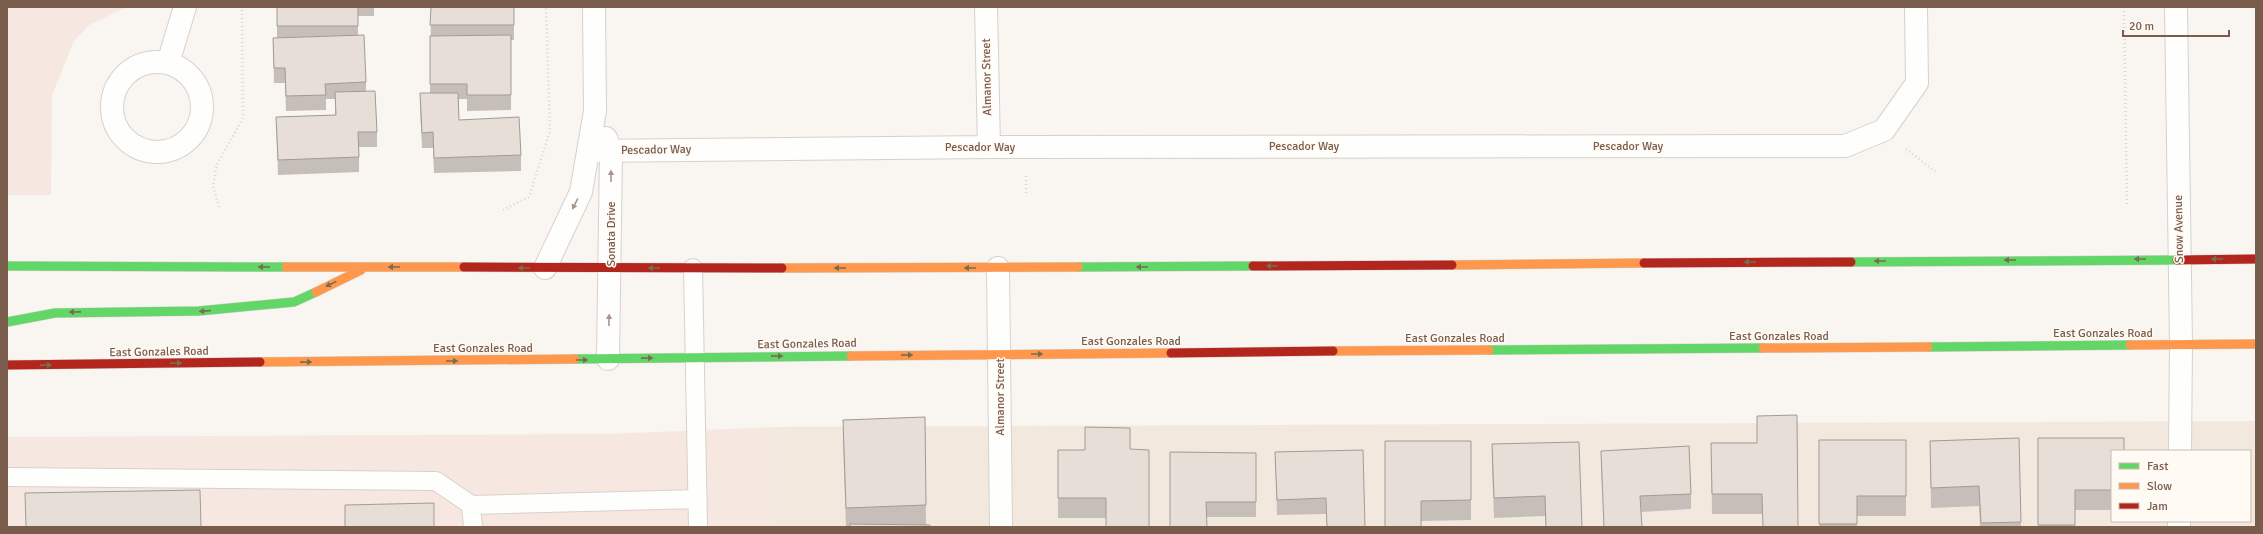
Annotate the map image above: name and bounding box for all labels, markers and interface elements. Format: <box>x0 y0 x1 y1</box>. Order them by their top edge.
scale bar <box>2123 12 2229 38</box>
text: 20 m <box>2129 19 2154 34</box>
street label: Almanor Street <box>979 38 995 116</box>
street label: Pescador Way <box>1269 139 1340 154</box>
street label: Pescador Way <box>1593 139 1664 154</box>
street label: Pescador Way <box>945 140 1016 155</box>
street label: Pescador Way <box>621 142 692 158</box>
one-way arrow <box>608 169 614 182</box>
street label: Snow Avenue <box>2171 195 2187 263</box>
one-way arrow <box>572 198 578 209</box>
street label: Sonata Drive <box>604 201 619 267</box>
one-way arrow <box>2133 256 2146 262</box>
one-way arrow <box>2210 256 2223 262</box>
one-way arrow <box>2003 257 2016 263</box>
one-way arrow <box>1873 258 1886 264</box>
one-way arrow <box>1743 259 1756 265</box>
one-way arrow <box>1265 263 1278 269</box>
one-way arrow <box>257 264 270 270</box>
one-way arrow <box>387 264 400 270</box>
one-way arrow <box>1135 264 1148 270</box>
one-way arrow <box>517 265 530 271</box>
one-way arrow <box>647 265 660 271</box>
one-way arrow <box>833 265 846 271</box>
one-way arrow <box>963 265 976 271</box>
one-way arrow <box>325 281 336 287</box>
one-way arrow <box>199 307 211 314</box>
one-way arrow <box>69 309 81 316</box>
one-way arrow <box>606 313 612 326</box>
street label: East Gonzales Road <box>2053 326 2153 341</box>
street label: East Gonzales Road <box>1729 329 1829 344</box>
street label: East Gonzales Road <box>1405 331 1505 346</box>
street label: East Gonzales Road <box>1081 334 1181 349</box>
street label: East Gonzales Road <box>757 336 857 352</box>
street label: East Gonzales Road <box>433 341 533 356</box>
street label: East Gonzales Road <box>109 344 209 360</box>
one-way arrow <box>1031 351 1044 357</box>
one-way arrow <box>901 352 914 358</box>
one-way arrow <box>771 353 783 360</box>
one-way arrow <box>641 355 653 362</box>
one-way arrow <box>576 357 589 363</box>
one-way arrow <box>446 358 459 364</box>
street label: Almanor Street <box>993 358 1008 436</box>
one-way arrow <box>300 359 313 365</box>
one-way arrow <box>170 360 182 367</box>
one-way arrow <box>40 362 53 368</box>
legend <box>2111 450 2251 522</box>
text: Fast <box>2147 459 2168 474</box>
text: Slow <box>2147 479 2172 494</box>
text: Jam <box>2147 499 2168 514</box>

